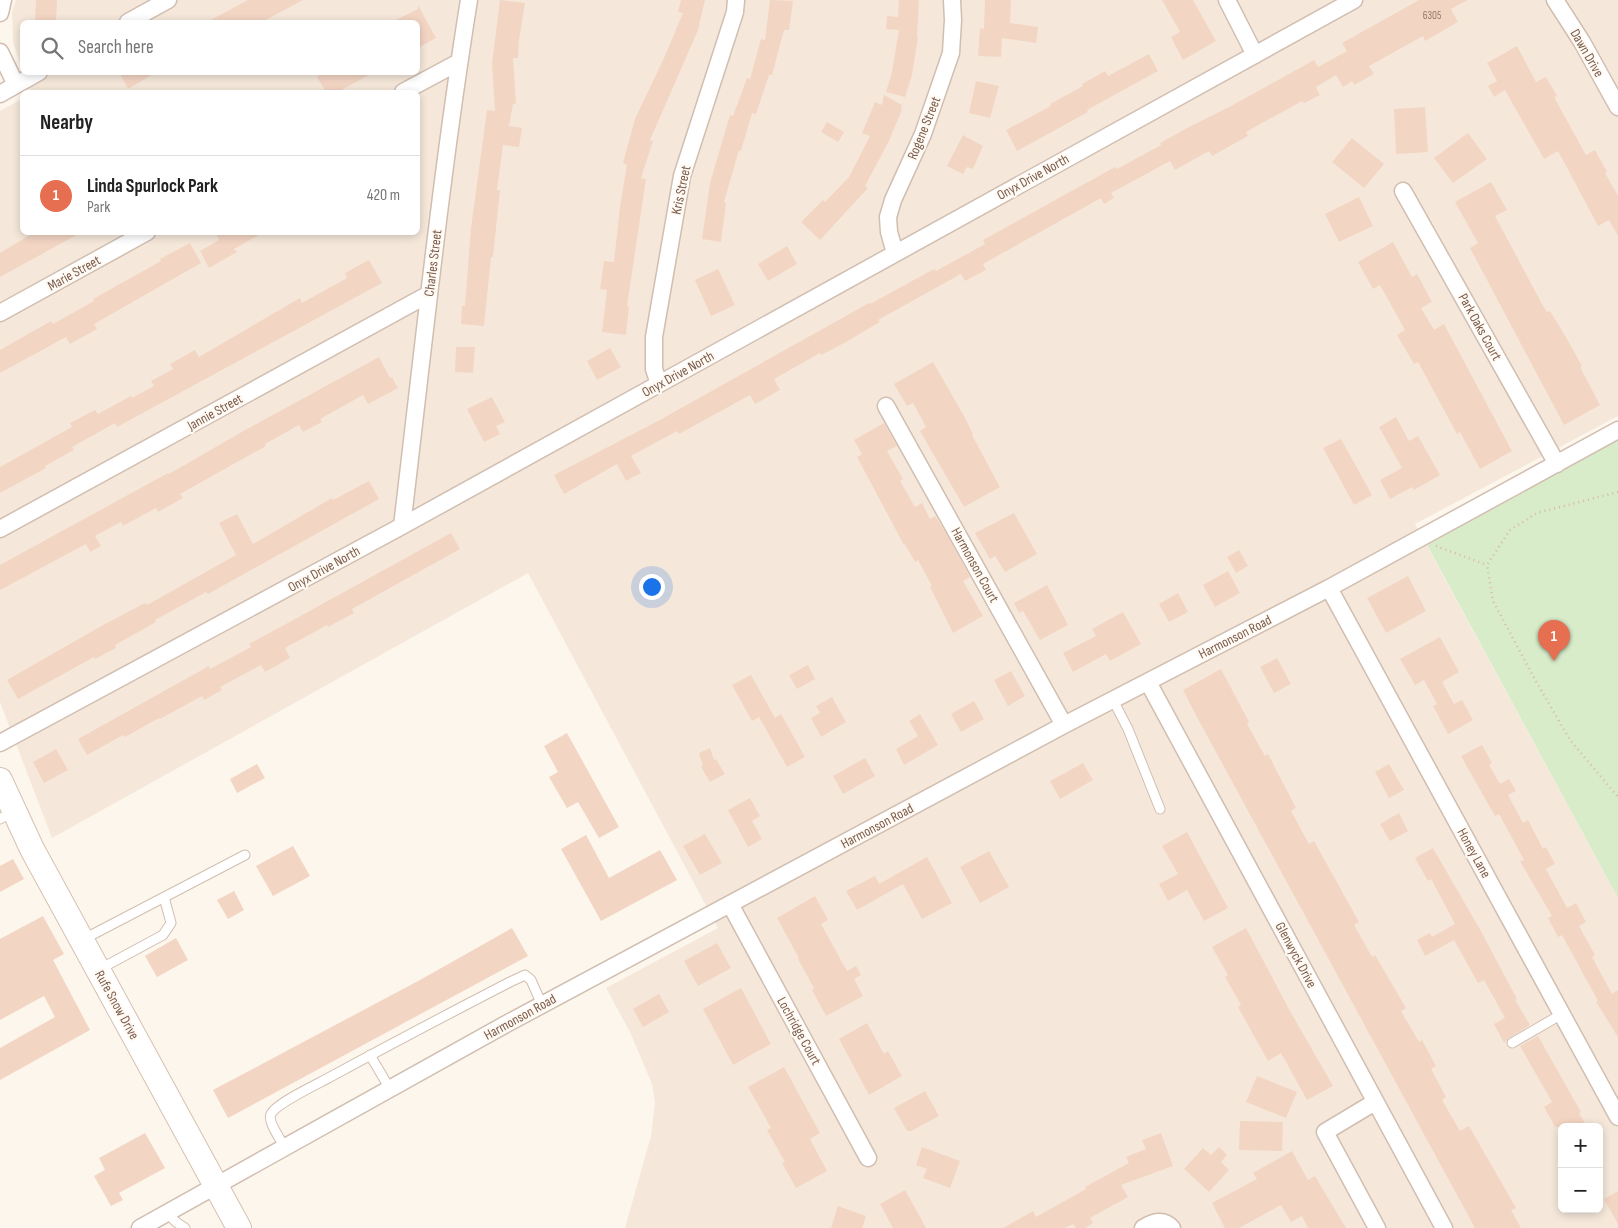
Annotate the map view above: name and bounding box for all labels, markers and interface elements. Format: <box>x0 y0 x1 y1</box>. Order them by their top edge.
house number: 6305 <box>1423 9 1441 22</box>
search box <box>20 20 420 75</box>
street label: Dawn Drive <box>1566 26 1608 80</box>
icon: search <box>38 34 66 62</box>
text: Search here <box>78 36 154 59</box>
street label: Rogene Street <box>904 94 944 162</box>
text: Nearby <box>40 110 93 135</box>
street label: Onyx Drive North <box>994 150 1072 204</box>
street label: Kris Street <box>668 164 694 216</box>
text: Linda Spurlock Park <box>87 175 218 198</box>
text: 1 <box>53 186 59 205</box>
text: 420 m <box>367 186 400 205</box>
text: Park <box>87 198 110 217</box>
street label: Charles Street <box>420 229 446 297</box>
street label: Marie Street <box>45 252 103 294</box>
street label: Park Oaks Court <box>1455 290 1505 364</box>
street label: Onyx Drive North <box>639 347 717 401</box>
street label: Jannie Street <box>184 390 245 435</box>
street label: Harmonson Court <box>947 525 1003 605</box>
street label: Onyx Drive North <box>285 542 363 596</box>
your location <box>639 574 665 600</box>
street label: Harmonson Road <box>1196 611 1274 663</box>
pin: 1 <box>1538 620 1570 661</box>
street label: Harmonson Road <box>838 800 916 852</box>
street label: Honey Lane <box>1453 825 1495 881</box>
street label: Glenwyck Drive <box>1272 919 1320 991</box>
street label: Rufe Snow Drive <box>91 968 143 1042</box>
street label: Harmonson Road <box>481 990 559 1044</box>
street label: Lochridge Court <box>773 994 825 1068</box>
map controls <box>1558 1123 1603 1213</box>
button: + <box>1558 1123 1603 1168</box>
button: − <box>1558 1168 1603 1213</box>

